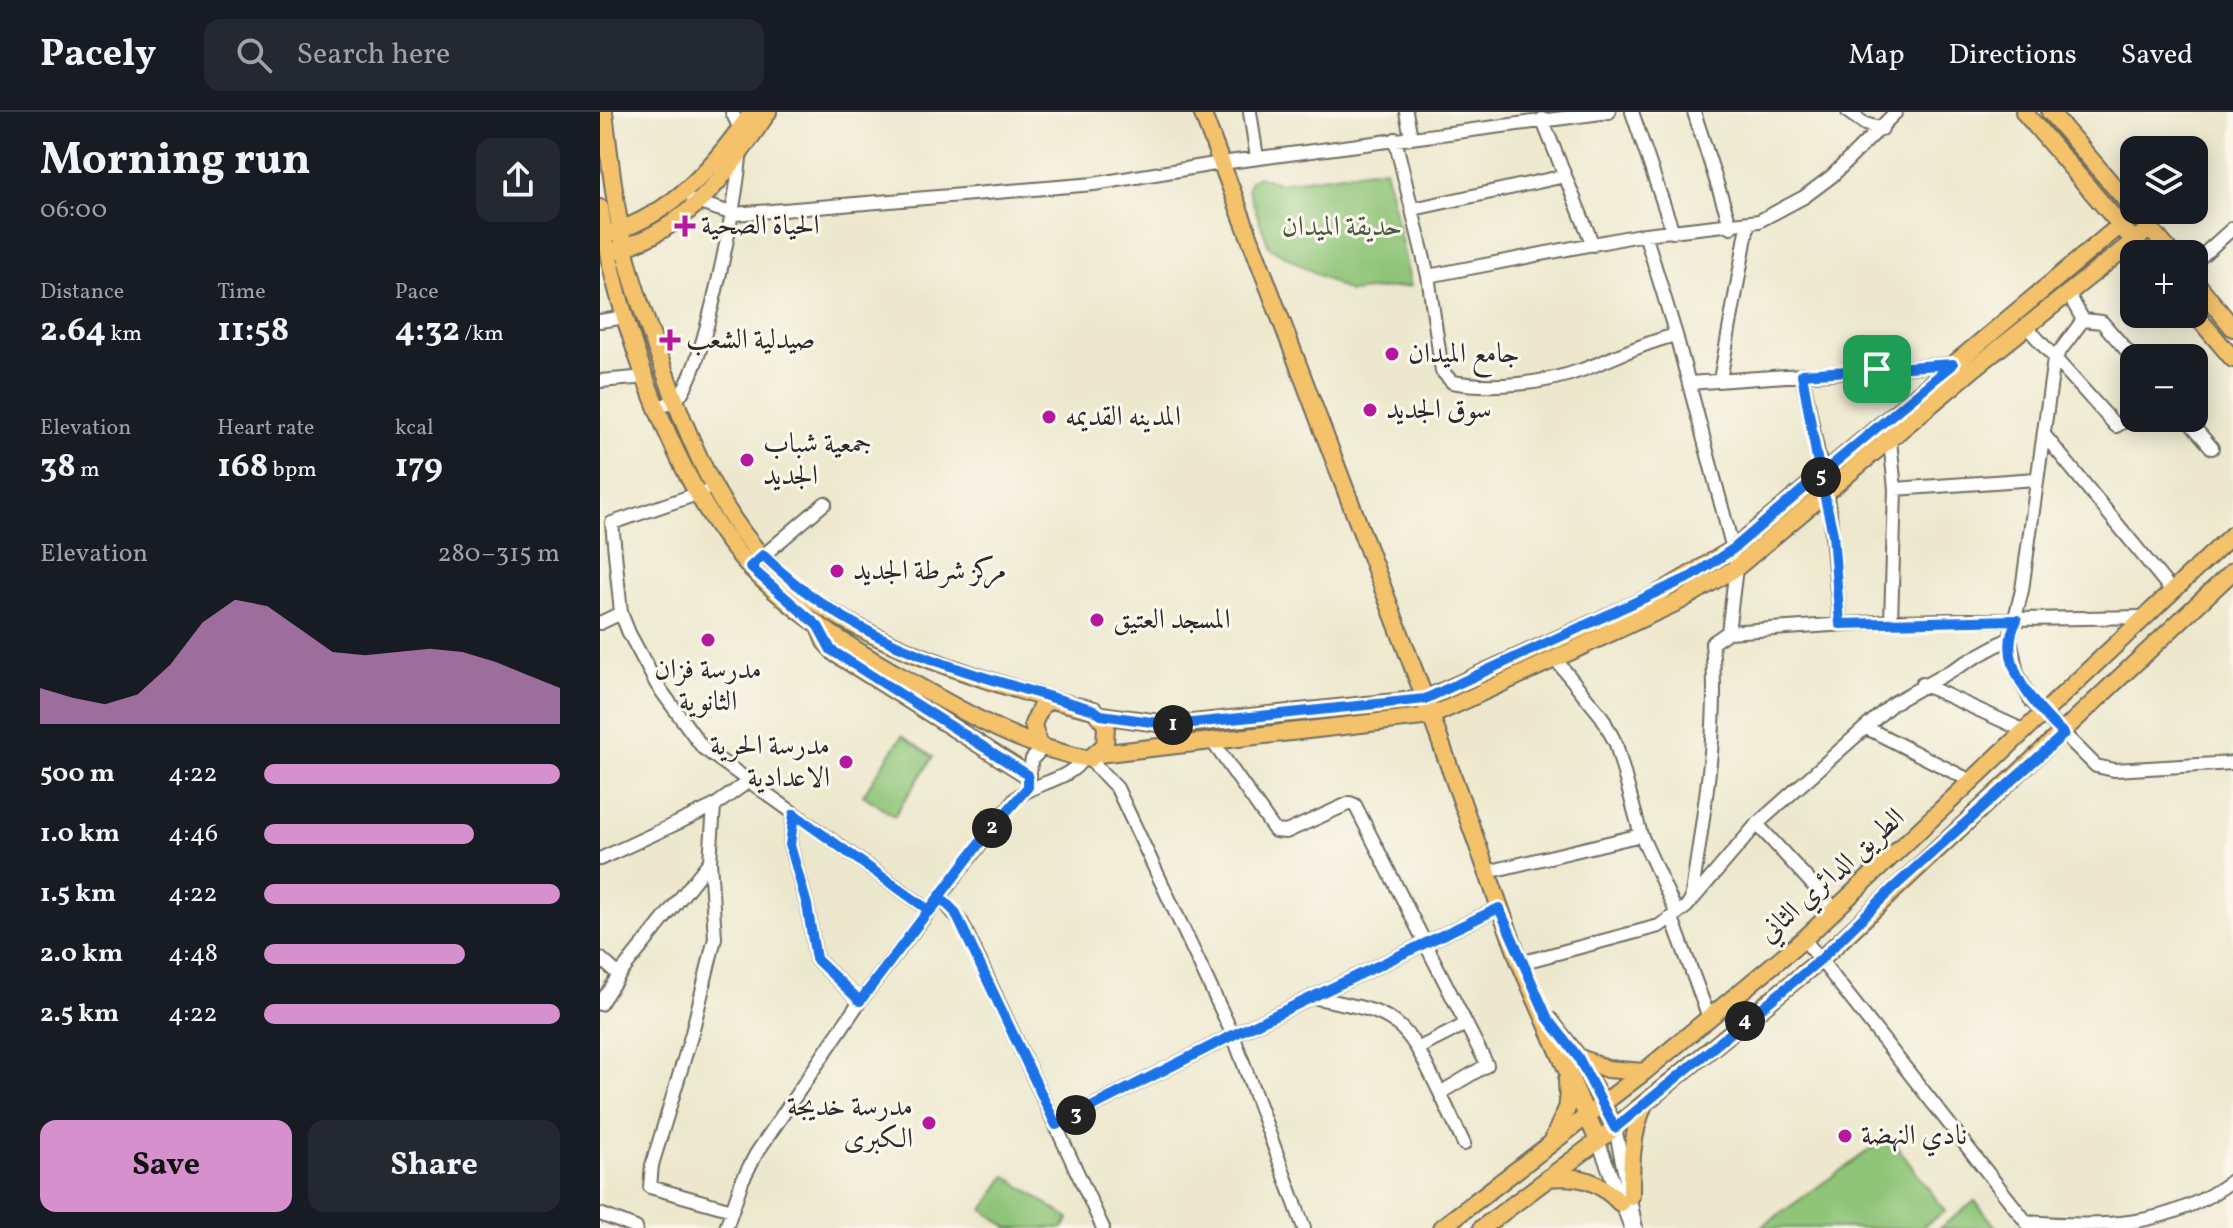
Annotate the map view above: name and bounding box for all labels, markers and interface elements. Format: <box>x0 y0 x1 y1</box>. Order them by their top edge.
search box <box>204 19 764 91</box>
text: Pacely <box>40 29 156 82</box>
icon: search <box>232 33 276 77</box>
text: Search here <box>296 34 450 76</box>
text: Map <box>1849 36 1905 75</box>
text: Directions <box>1949 36 2077 75</box>
text: Saved <box>2121 36 2193 75</box>
text: Morning run <box>40 131 311 192</box>
map controls <box>2120 136 2208 432</box>
button: layers <box>2120 136 2208 224</box>
button: share <box>476 138 560 222</box>
text: 06:00 <box>40 192 107 228</box>
place label: الحياة الصحية <box>701 207 820 246</box>
park label: حديقة الميدان <box>1282 208 1402 247</box>
marker: الحياة الصحية <box>676 217 694 235</box>
button: + <box>2120 240 2208 328</box>
text: Distance <box>40 277 124 308</box>
text: Time <box>217 277 266 308</box>
text: Pace <box>395 277 439 308</box>
text: 2.64 <box>40 308 106 355</box>
text: 11:58 <box>217 308 289 355</box>
text: 4:32 <box>395 308 460 355</box>
text: km <box>106 319 142 350</box>
text: /km <box>460 319 504 350</box>
place label: صيدلية الشعب <box>686 321 815 360</box>
marker: صيدلية الشعب <box>661 331 679 349</box>
place label: جامع الميدان <box>1408 335 1520 378</box>
pin <box>1843 335 1911 403</box>
button: − <box>2120 344 2208 432</box>
marker: جامع الميدان <box>1383 345 1401 363</box>
icon: arrive <box>1855 347 1899 391</box>
place label: سوق الجديد <box>1386 391 1492 430</box>
place label: المدينه القديمه <box>1065 398 1181 437</box>
marker: سوق الجديد <box>1361 401 1379 419</box>
marker: المدينه القديمه <box>1040 408 1058 426</box>
text: Elevation <box>40 413 131 444</box>
text: Heart rate <box>217 413 314 444</box>
text: kcal <box>395 413 434 444</box>
place label: جمعية شباب الجديد <box>763 425 872 496</box>
text: 38 <box>40 444 76 491</box>
text: 168 <box>217 444 268 491</box>
text: 179 <box>395 444 443 491</box>
marker: جمعية شباب الجديد <box>738 451 756 469</box>
text: m <box>76 455 100 486</box>
text: bpm <box>268 455 317 486</box>
pin: 5 <box>1801 457 1841 497</box>
text: 5 <box>1816 461 1826 492</box>
text: Elevation <box>40 536 148 572</box>
text: 280–315 m <box>438 536 560 572</box>
place label: مركز شرطة الجديد <box>853 552 1007 591</box>
marker: مركز شرطة الجديد <box>828 562 846 580</box>
place label: المسجد العتيق <box>1113 601 1231 640</box>
marker: المسجد العتيق <box>1088 611 1106 629</box>
marker: مدرسة فزان الثانوية <box>699 631 717 649</box>
place label: مدرسة فزان الثانوية <box>654 651 762 722</box>
pin: 1 <box>1153 705 1193 745</box>
text: 1 <box>1169 709 1177 740</box>
place label: مدرسة الحرية الاعدادية <box>710 727 830 798</box>
marker: مدرسة الحرية الاعدادية <box>837 753 855 771</box>
text: 500 m <box>40 756 115 792</box>
text: 4:22 <box>168 756 218 792</box>
street label: الطريق الدائري الثاني <box>1750 799 1915 953</box>
pin: 2 <box>972 808 1012 848</box>
text: 2 <box>986 812 998 843</box>
text: 1.0 km <box>40 816 120 852</box>
text: 4:46 <box>168 816 218 852</box>
text: 1.5 km <box>40 876 116 912</box>
text: 4:22 <box>168 876 218 912</box>
text: 2.0 km <box>40 936 123 972</box>
text: 4:48 <box>168 936 218 972</box>
text: 2.5 km <box>40 996 119 1032</box>
text: 4:22 <box>168 996 218 1032</box>
pin: 4 <box>1725 1001 1765 1041</box>
text: 4 <box>1738 1005 1752 1036</box>
place label: مدرسة خديجة الكبرى <box>787 1088 913 1159</box>
pin: 3 <box>1056 1095 1096 1135</box>
text: 3 <box>1070 1099 1082 1130</box>
marker: مدرسة خديجة الكبرى <box>920 1114 938 1132</box>
place label: نادي النهضة <box>1861 1117 1967 1157</box>
button: Save <box>40 1120 292 1212</box>
button: Share <box>308 1120 560 1212</box>
marker: نادي النهضة <box>1836 1127 1854 1145</box>

